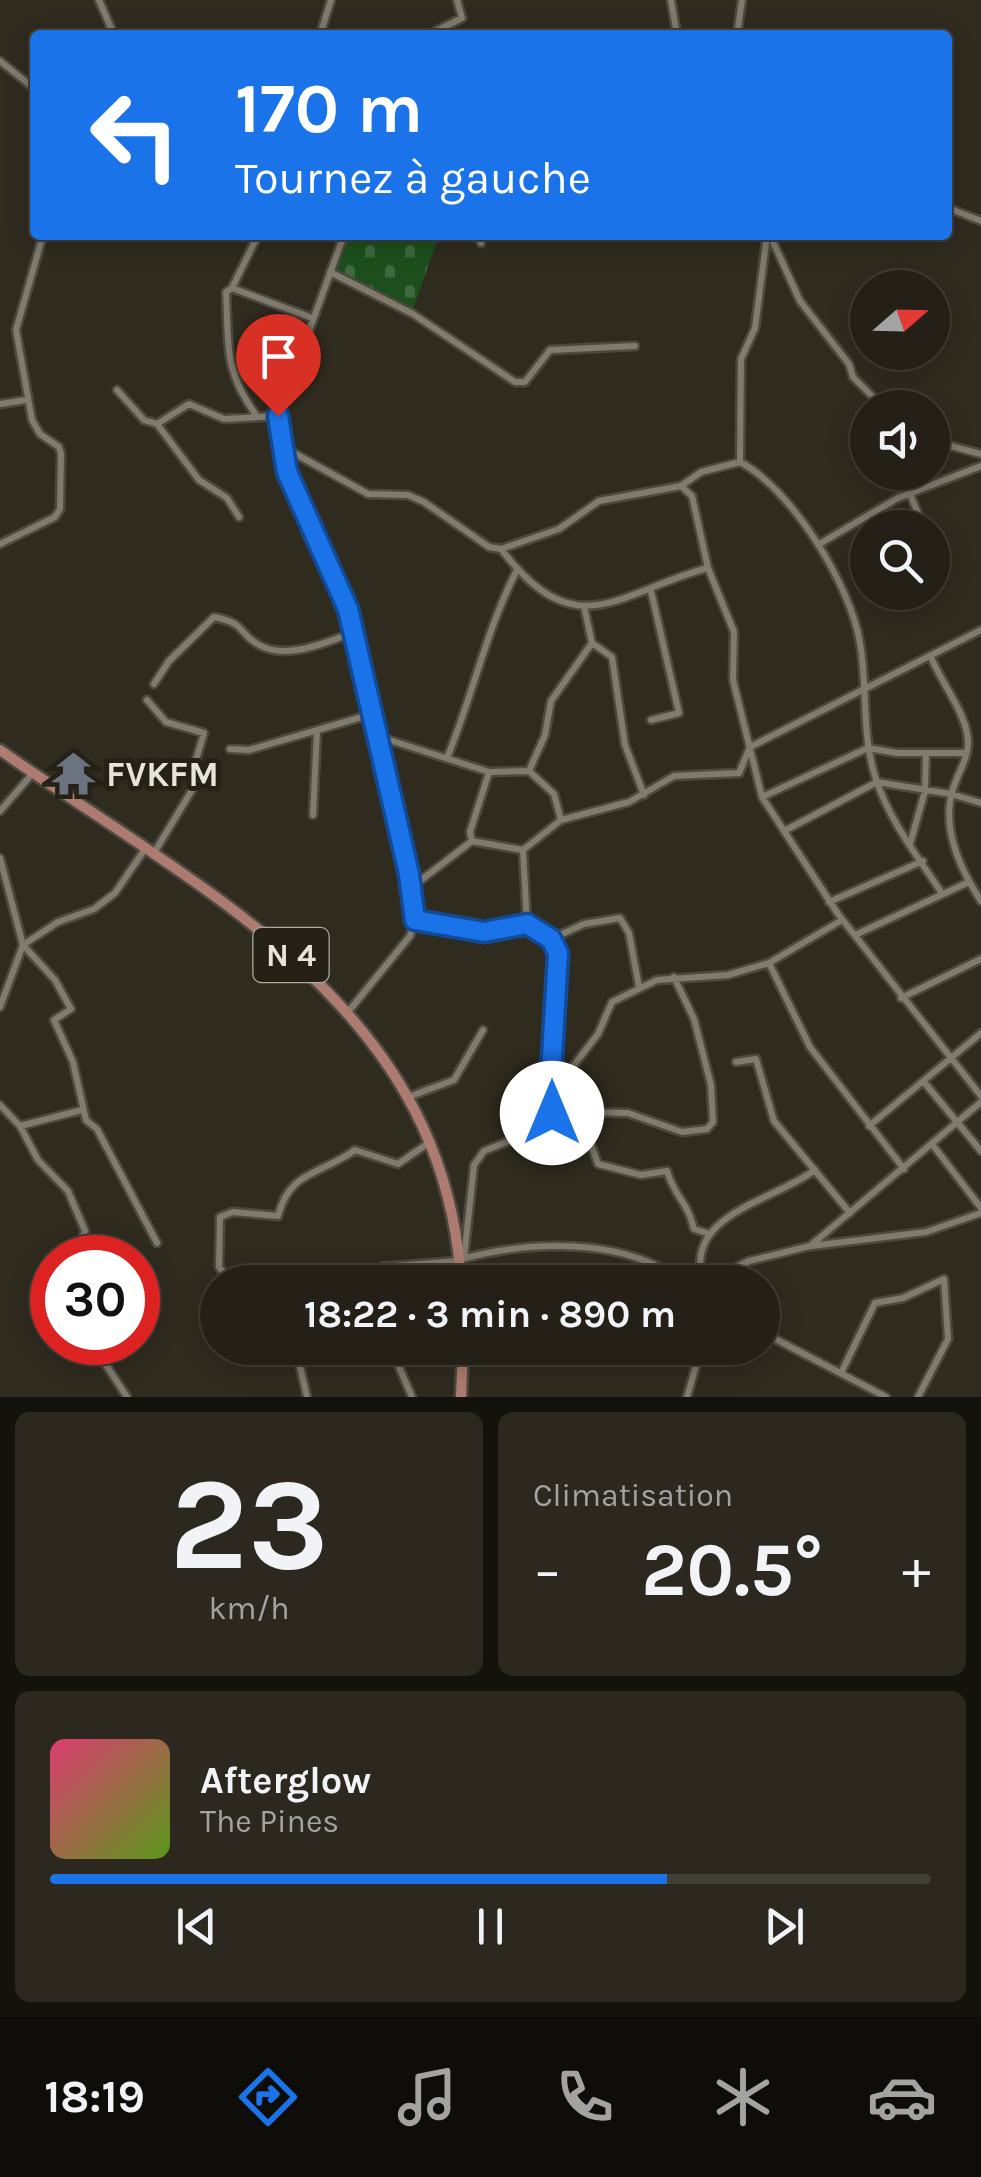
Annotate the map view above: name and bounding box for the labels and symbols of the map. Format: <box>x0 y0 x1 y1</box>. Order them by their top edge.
north arrow <box>850 270 950 370</box>
pin <box>236 314 321 417</box>
temple icon: FVKFM <box>49 750 97 798</box>
place label: FVKFM <box>106 754 219 795</box>
road number: N 4 <box>254 928 328 982</box>
position arrow <box>500 1061 604 1165</box>
speed limit sign: 30 <box>30 1235 160 1365</box>

